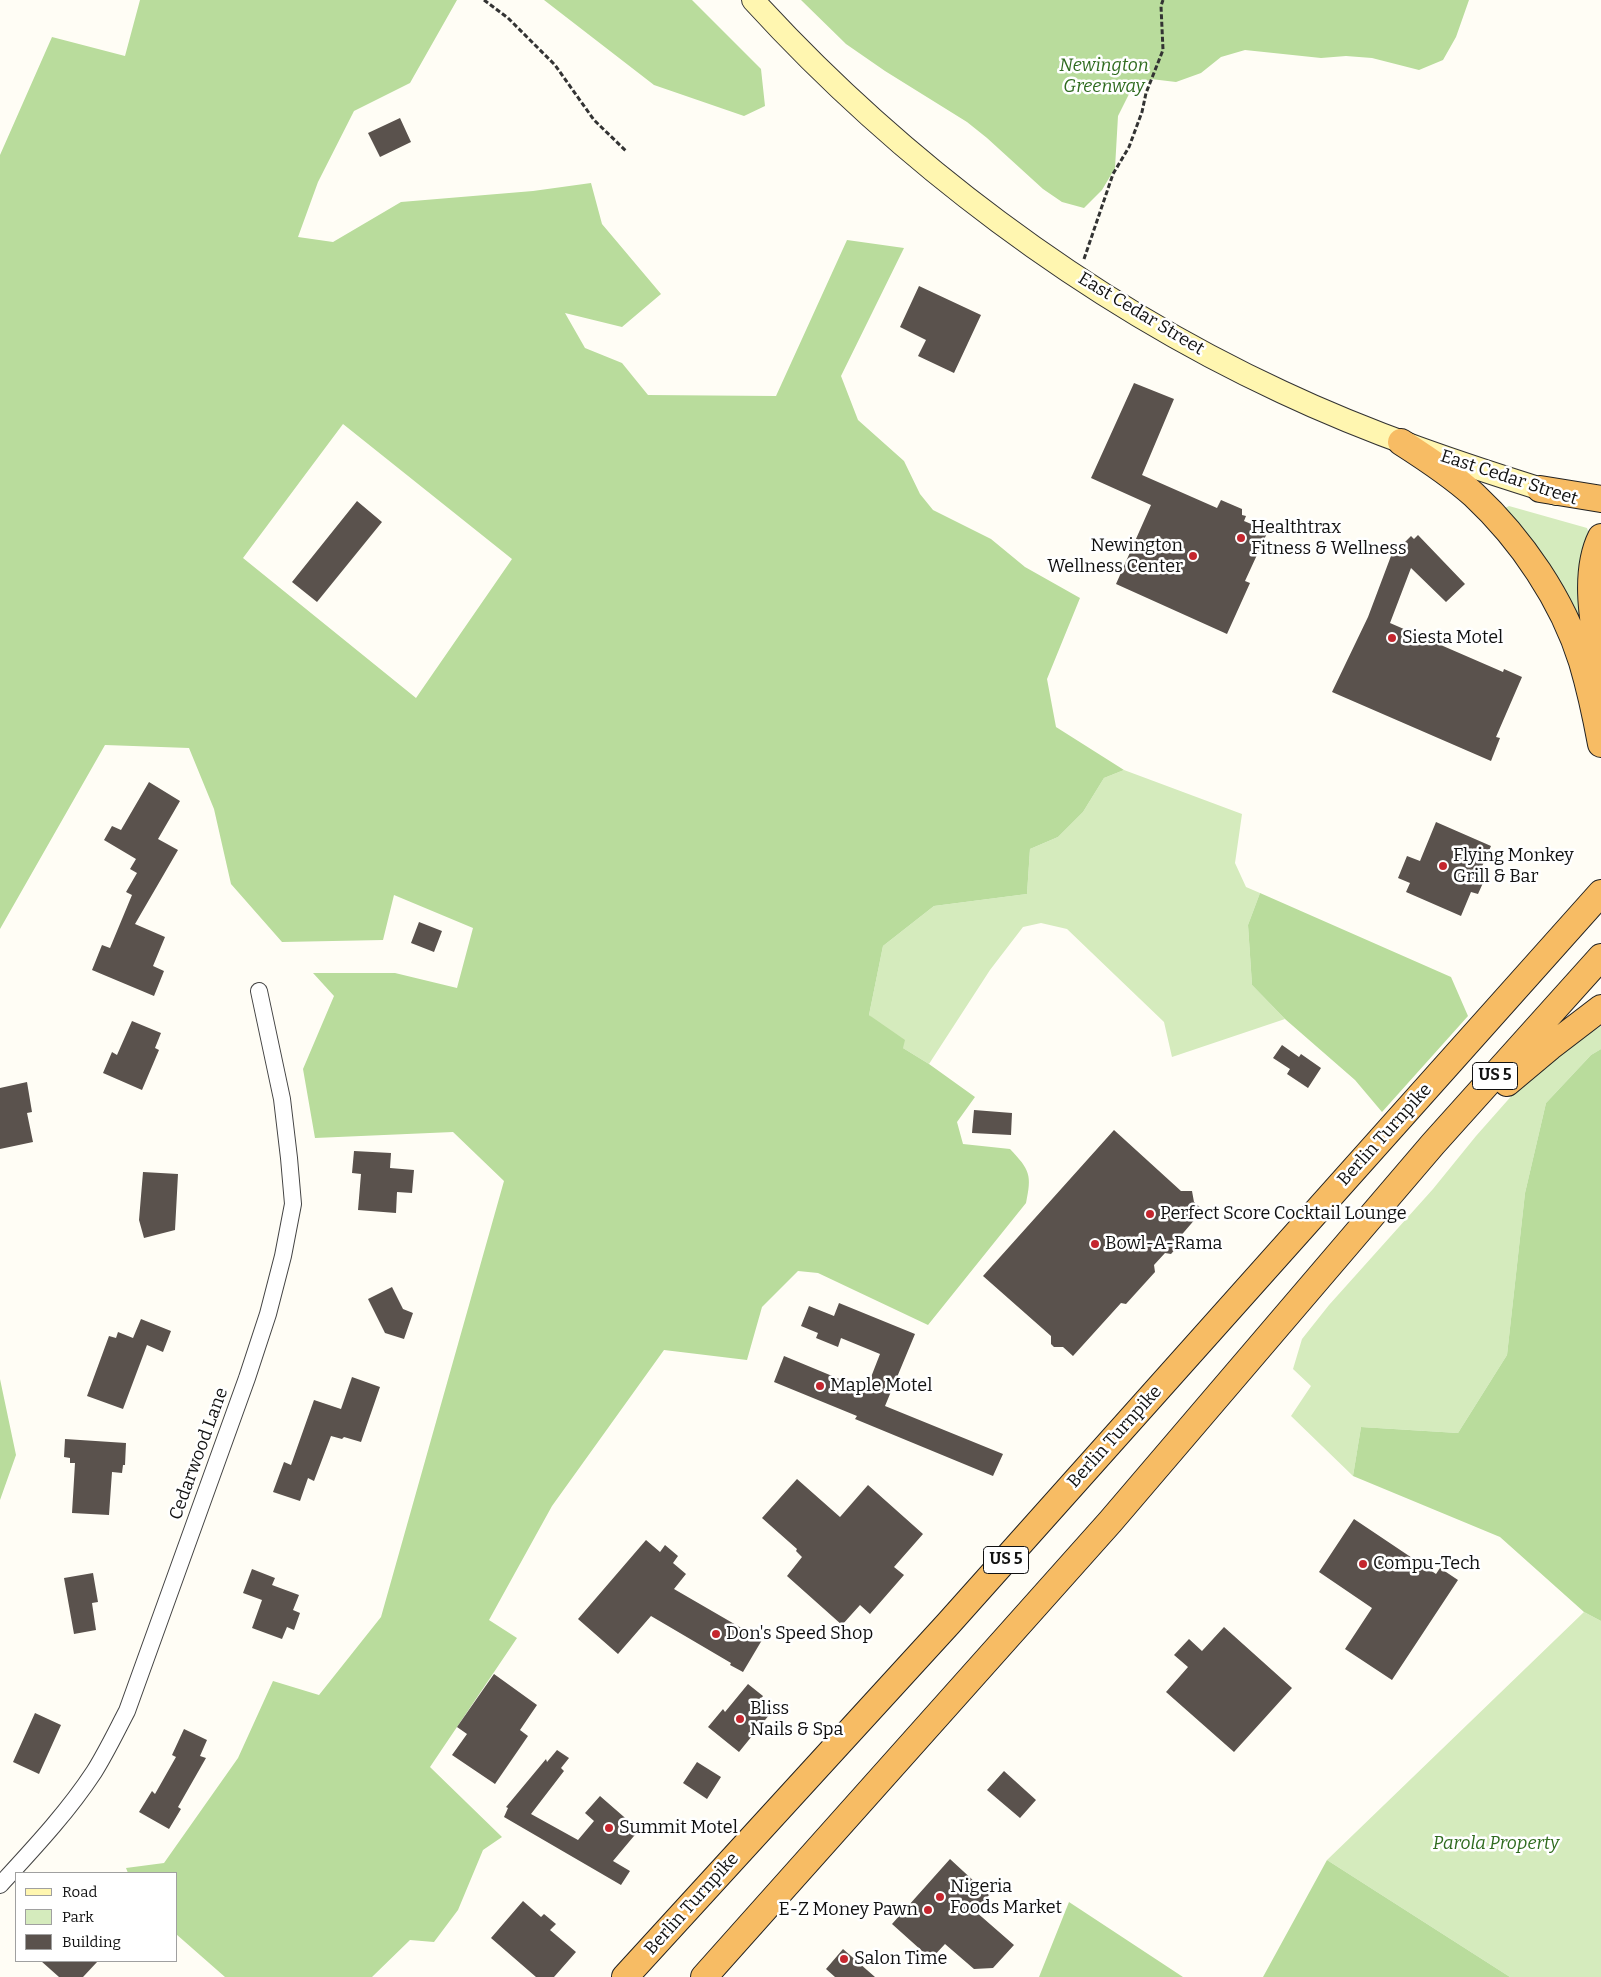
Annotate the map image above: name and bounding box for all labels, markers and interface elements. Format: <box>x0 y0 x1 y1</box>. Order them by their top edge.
park label: Newington Greenway <box>1059 55 1149 98</box>
street label: East Cedar Street <box>1074 268 1208 360</box>
street label: East Cedar Street <box>1438 446 1580 510</box>
place label: Healthtrax Fitness & Wellness <box>1251 517 1407 560</box>
marker: Healthtrax Fitness & Wellness <box>1235 532 1247 544</box>
place label: Newington Wellness Center <box>1047 535 1183 578</box>
marker: Newington Wellness Center <box>1187 550 1199 562</box>
place label: Siesta Motel <box>1402 627 1503 649</box>
marker: Siesta Motel <box>1386 632 1398 644</box>
place label: Flying Monkey Grill & Bar <box>1453 845 1574 888</box>
marker: Flying Monkey Grill & Bar <box>1437 860 1449 872</box>
road number: US 5 <box>1472 1062 1518 1090</box>
street label: Berlin Turnpike <box>1333 1079 1437 1191</box>
place label: Perfect Score Cocktail Lounge <box>1160 1203 1407 1225</box>
marker: Perfect Score Cocktail Lounge <box>1144 1208 1156 1220</box>
place label: Bowl-A-Rama <box>1105 1233 1222 1255</box>
marker: Bowl-A-Rama <box>1089 1238 1101 1250</box>
place label: Maple Motel <box>830 1375 932 1397</box>
marker: Maple Motel <box>814 1380 826 1392</box>
street label: Berlin Turnpike <box>1063 1381 1167 1493</box>
street label: Cedarwood Lane <box>165 1385 233 1523</box>
road number: US 5 <box>984 1546 1028 1574</box>
place label: Compu-Tech <box>1373 1553 1480 1575</box>
marker: Compu-Tech <box>1357 1558 1369 1570</box>
place label: Don's Speed Shop <box>726 1623 873 1645</box>
marker: Don's Speed Shop <box>710 1628 722 1640</box>
place label: Bliss Nails & Spa <box>750 1698 843 1740</box>
marker: Bliss Nails & Spa <box>734 1713 746 1725</box>
place label: Summit Motel <box>619 1817 738 1839</box>
marker: Summit Motel <box>603 1822 615 1834</box>
park label: Parola Property <box>1433 1833 1559 1855</box>
street label: Berlin Turnpike <box>640 1848 744 1960</box>
legend <box>15 1872 178 1962</box>
place label: Nigeria Foods Market <box>950 1876 1062 1918</box>
text: Road <box>62 1883 97 1901</box>
marker: Nigeria Foods Market <box>934 1891 946 1903</box>
place label: E-Z Money Pawn <box>779 1899 918 1921</box>
marker: E-Z Money Pawn <box>922 1904 934 1916</box>
text: Park <box>62 1908 94 1926</box>
text: Building <box>62 1933 121 1951</box>
place label: Salon Time <box>854 1948 947 1970</box>
marker: Salon Time <box>838 1953 850 1965</box>

